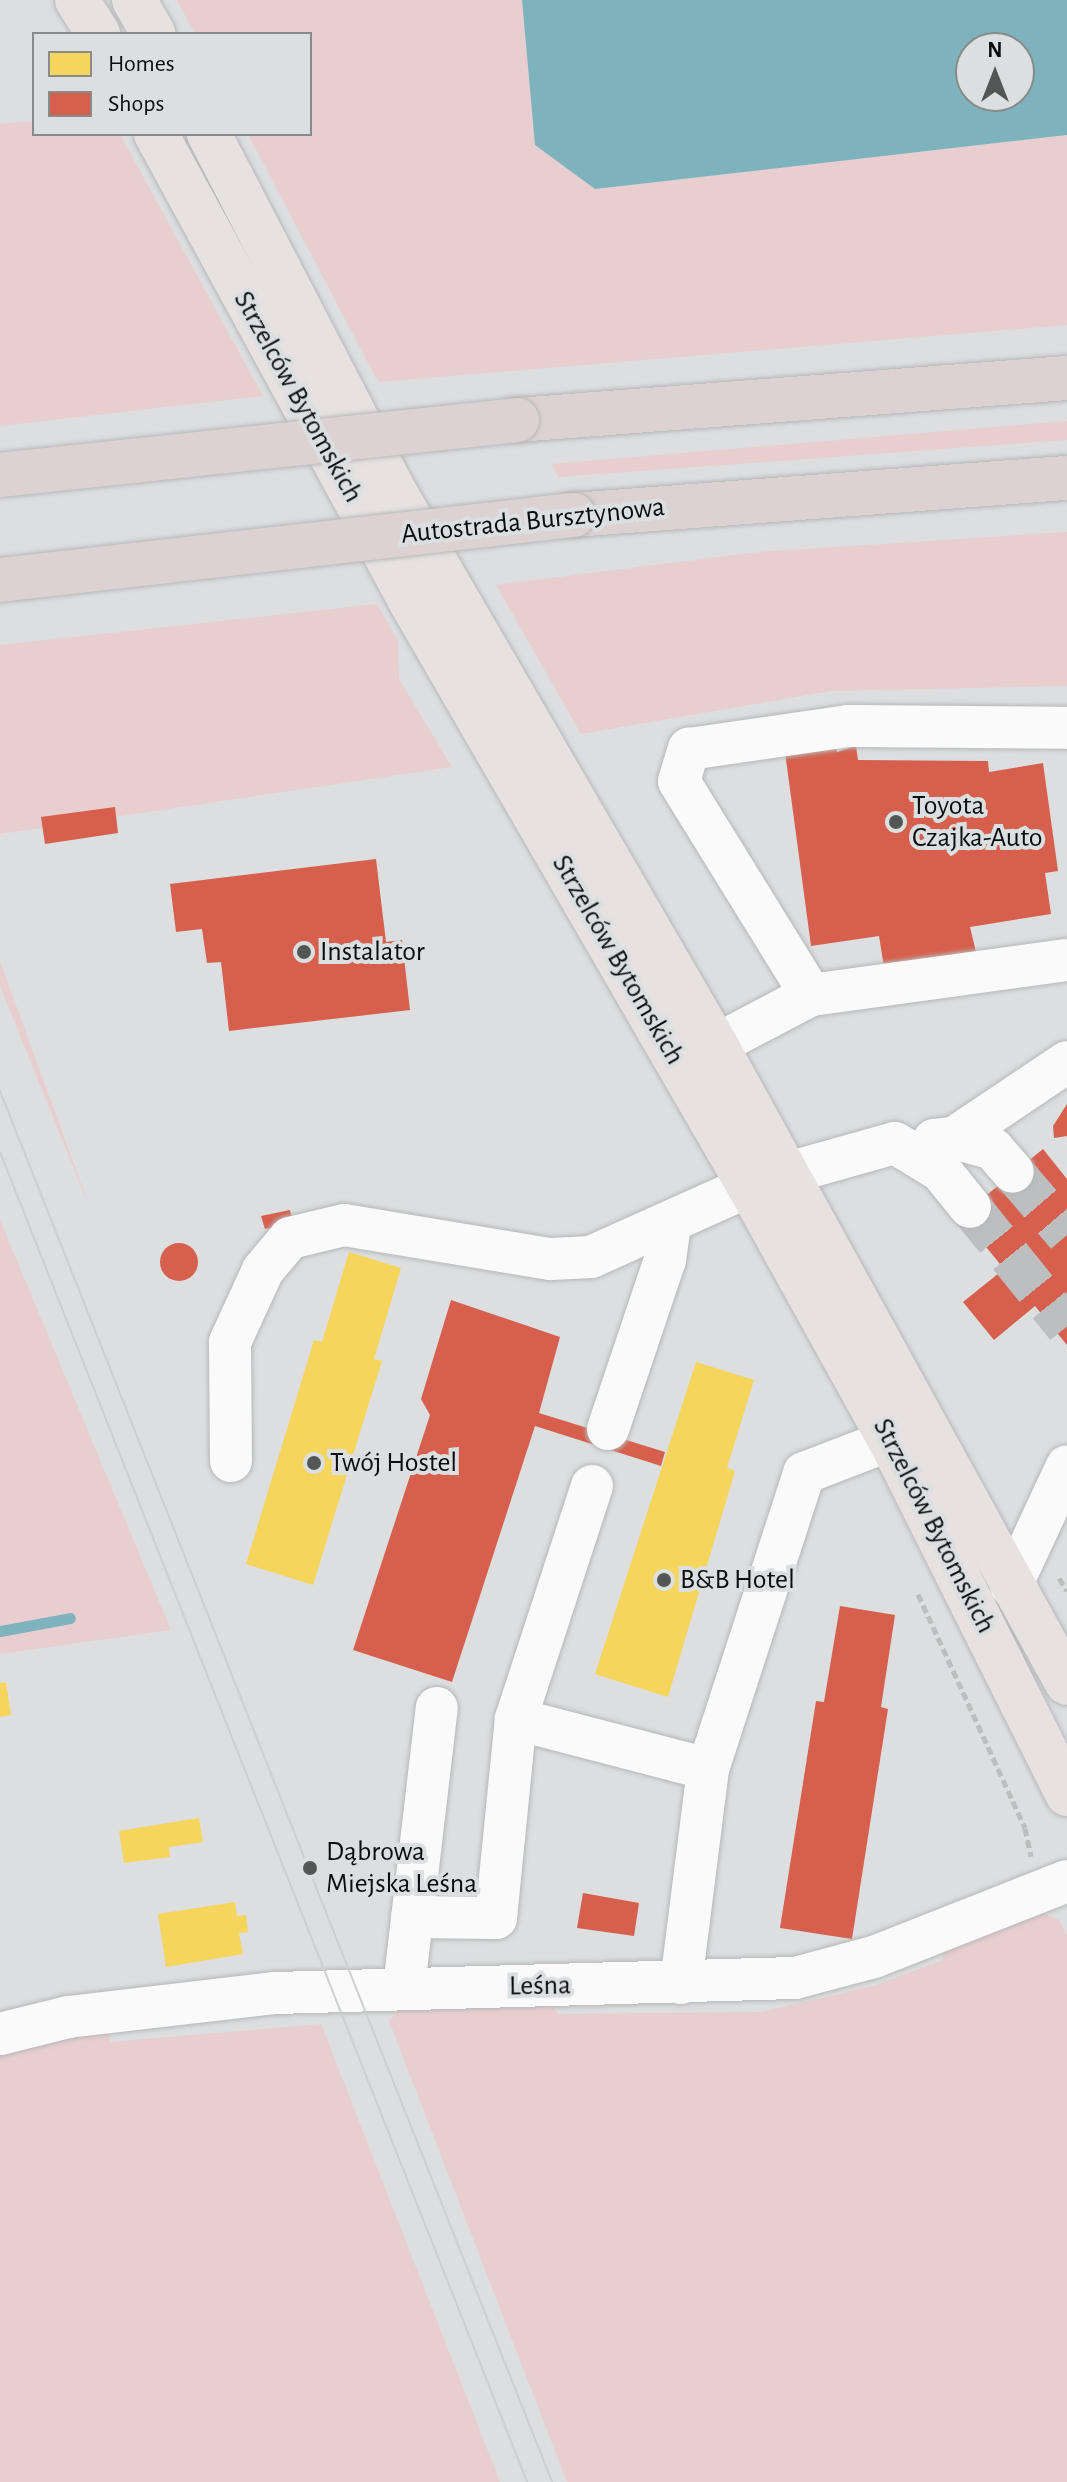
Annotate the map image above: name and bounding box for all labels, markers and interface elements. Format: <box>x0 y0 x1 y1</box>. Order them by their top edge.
legend <box>32 32 312 136</box>
north arrow <box>955 32 1035 112</box>
text: N <box>987 39 1003 61</box>
text: Homes <box>108 52 175 76</box>
text: Shops <box>108 92 164 116</box>
street label: Strzelców Bytomskich <box>226 285 370 509</box>
street label: Autostrada Bursztynowa <box>399 490 667 552</box>
place label: Toyota Czajka-Auto <box>912 789 1042 855</box>
marker: Toyota Czajka-Auto <box>887 813 905 831</box>
street label: Strzelców Bytomskich <box>544 849 692 1071</box>
place label: Instalator <box>320 935 425 969</box>
marker: Instalator <box>295 943 313 961</box>
street label: Strzelców Bytomskich <box>865 1413 1003 1639</box>
place label: Twój Hostel <box>330 1446 457 1480</box>
marker: Twój Hostel <box>305 1454 323 1472</box>
place label: B&B Hotel <box>680 1563 795 1597</box>
marker: B&B Hotel <box>655 1571 673 1589</box>
place label: Dąbrowa Miejska Leśna <box>326 1835 477 1901</box>
marker: Dąbrowa Miejska Leśna <box>301 1859 319 1877</box>
street label: Leśna <box>509 1969 571 2003</box>

